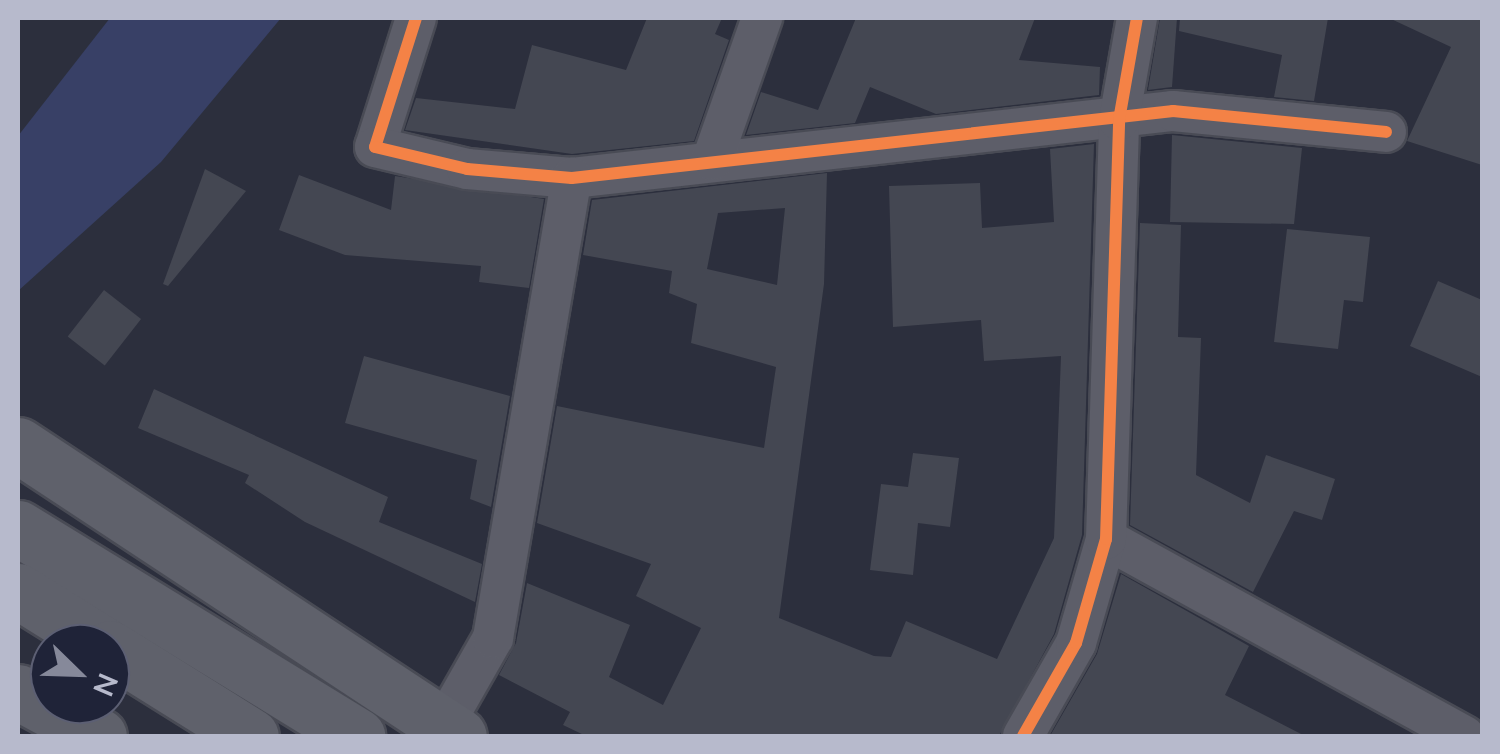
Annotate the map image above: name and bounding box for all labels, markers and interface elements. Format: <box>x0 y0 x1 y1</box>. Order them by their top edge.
north arrow <box>30 624 130 724</box>
text: N <box>86 669 126 702</box>

